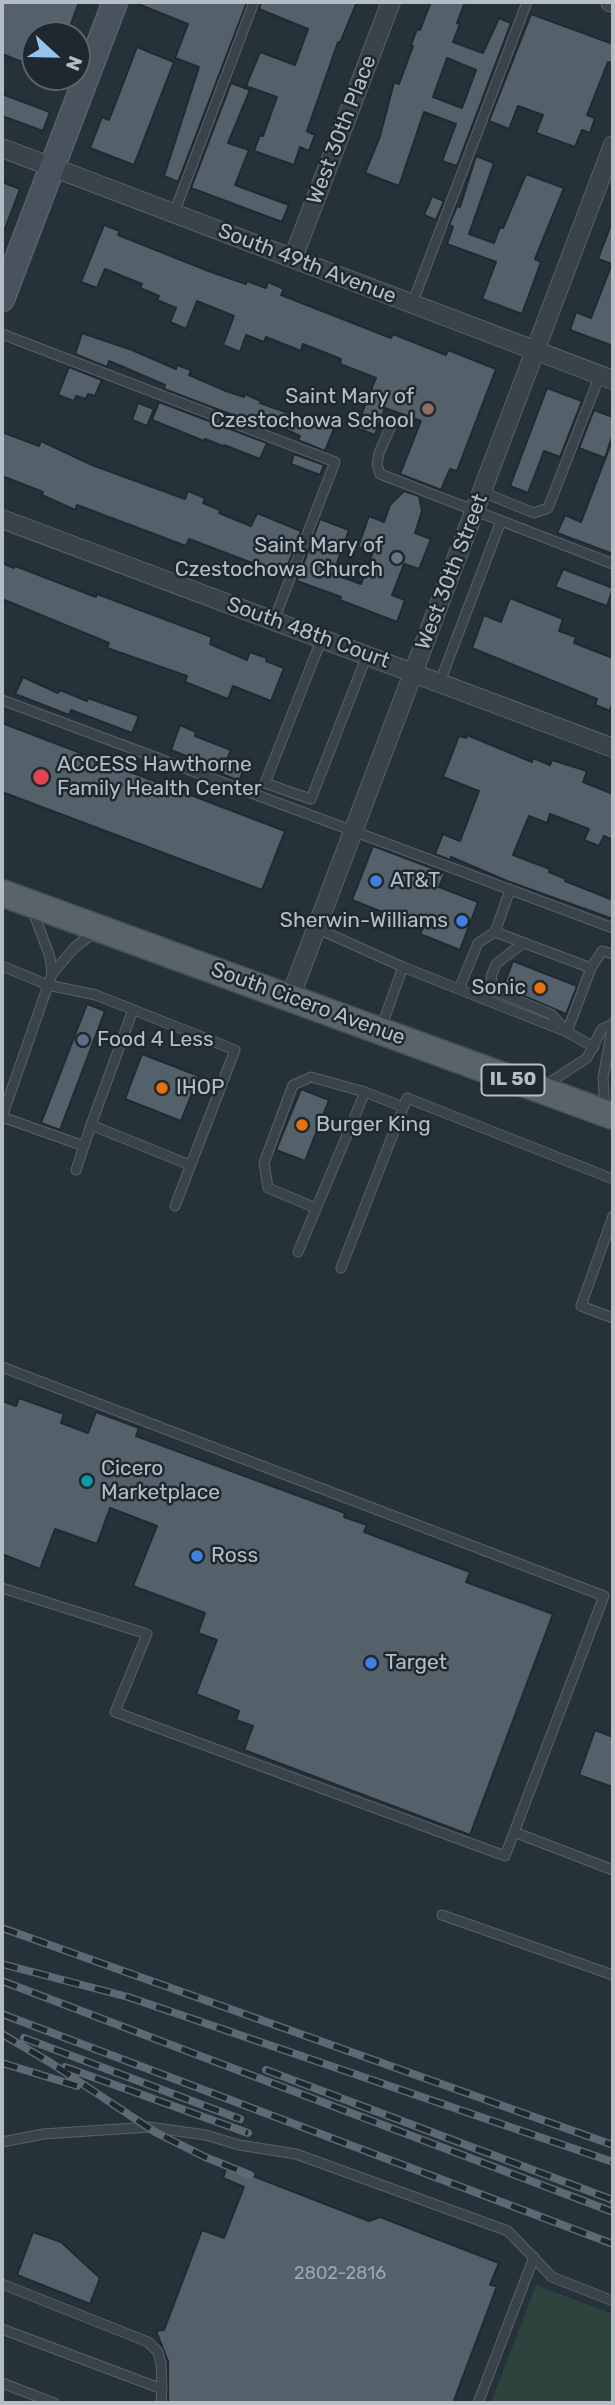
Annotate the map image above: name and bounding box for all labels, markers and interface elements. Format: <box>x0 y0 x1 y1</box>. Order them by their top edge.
north arrow <box>21 21 91 91</box>
street label: West 30th Place <box>302 52 382 208</box>
text: N <box>61 53 87 74</box>
street label: South 49th Avenue <box>214 218 400 310</box>
place label: Saint Mary of Czestochowa School <box>211 384 414 434</box>
marker: Saint Mary of Czestochowa School <box>420 401 436 417</box>
street label: West 30th Street <box>411 490 493 654</box>
place label: Saint Mary of Czestochowa Church <box>175 533 383 583</box>
marker: Saint Mary of Czestochowa Church <box>389 550 405 566</box>
street label: South 48th Court <box>223 592 393 674</box>
place label: ACCESS Hawthorne Family Health Center <box>57 752 262 802</box>
marker: ACCESS Hawthorne Family Health Center <box>31 767 51 787</box>
place label: AT&T <box>390 868 440 894</box>
marker: AT&T <box>368 873 384 889</box>
place label: Sherwin-Williams <box>280 908 448 934</box>
marker: Sherwin-Williams <box>454 913 470 929</box>
street label: South Cicero Avenue <box>207 957 409 1051</box>
place label: Sonic <box>471 975 526 1001</box>
marker: Sonic <box>532 980 548 996</box>
place label: Food 4 Less <box>97 1027 214 1053</box>
marker: Food 4 Less <box>75 1032 91 1048</box>
road number: IL 50 <box>482 1064 544 1096</box>
place label: IHOP <box>176 1075 224 1101</box>
marker: IHOP <box>154 1080 170 1096</box>
place label: Burger King <box>316 1112 431 1138</box>
marker: Burger King <box>294 1117 310 1133</box>
place label: Cicero Marketplace <box>101 1456 220 1506</box>
marker: Cicero Marketplace <box>79 1473 95 1489</box>
place label: Ross <box>211 1543 258 1569</box>
marker: Ross <box>189 1548 205 1564</box>
place label: Target <box>385 1650 447 1676</box>
marker: Target <box>363 1655 379 1671</box>
house number: 2802-2816 <box>294 2263 386 2285</box>

